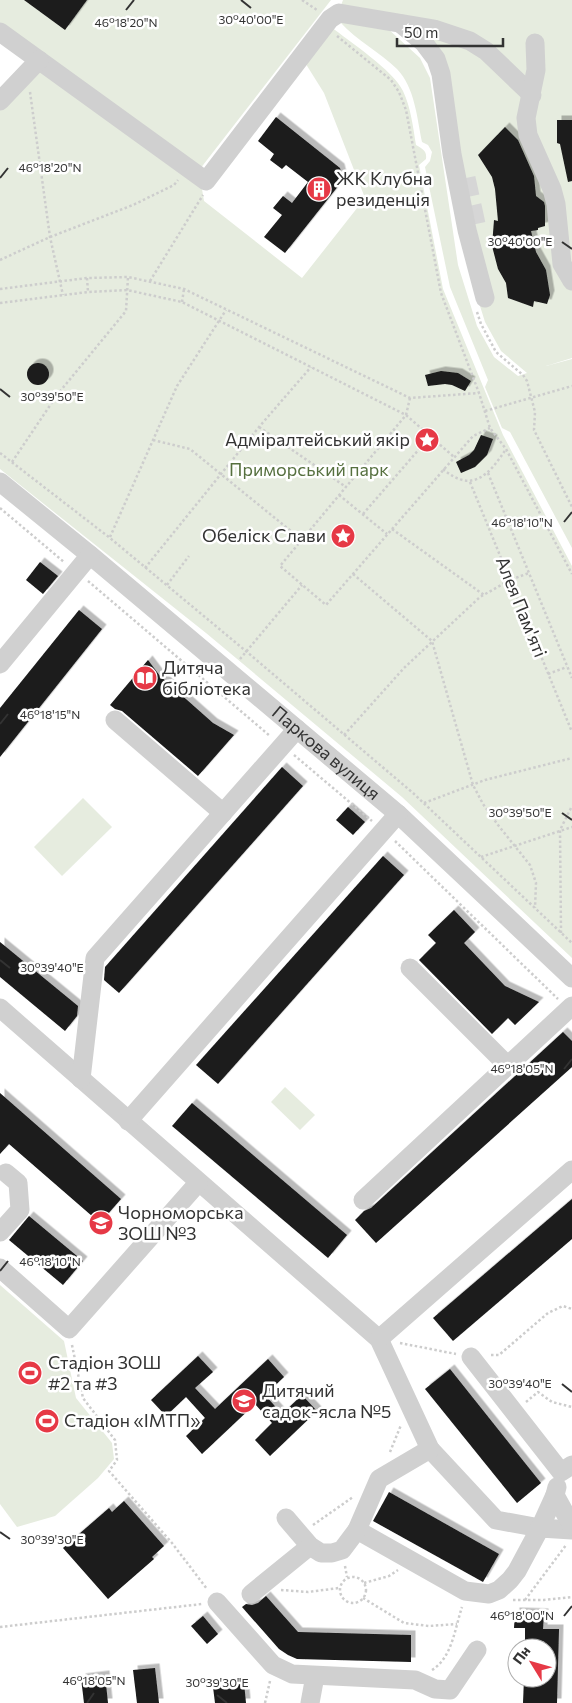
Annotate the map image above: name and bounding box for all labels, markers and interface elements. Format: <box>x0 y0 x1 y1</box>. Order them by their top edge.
text: 30°40'00"E <box>219 12 284 26</box>
text: 46°18'20"N <box>95 15 157 29</box>
scale bar <box>397 15 503 47</box>
text: 50 m <box>404 23 438 41</box>
text: 46°18'20"N <box>19 160 81 174</box>
place label: ЖК Клубна резиденція <box>336 167 432 210</box>
building icon: ЖК Клубна резиденція <box>306 176 332 202</box>
text: 30°40'00"E <box>488 234 553 248</box>
text: 30°39'50"E <box>20 389 84 403</box>
place icon: Адміралтейський якір <box>414 427 440 453</box>
place label: Адміралтейський якір <box>225 428 410 450</box>
park label: Приморський парк <box>229 458 389 480</box>
text: 46°18'10"N <box>491 515 553 529</box>
place icon: Обеліск Cлави <box>330 523 356 549</box>
place label: Обеліск Cлави <box>202 524 326 546</box>
street label: Алея Пам'яті <box>492 553 552 660</box>
place label: Дитяча бібліотека <box>162 656 251 699</box>
library icon: Дитяча бібліотека <box>132 665 158 691</box>
street label: Паркова вулиця <box>268 701 385 804</box>
text: 46°18'15"N <box>20 707 80 721</box>
text: 30°39'50"E <box>488 805 552 819</box>
text: 30°39'40"E <box>20 960 84 974</box>
text: 46°18'05"N <box>490 1061 554 1075</box>
place label: Чорноморська ЗОШ №3 <box>118 1201 244 1244</box>
school or university icon: Чорноморська ЗОШ №3 <box>88 1210 114 1236</box>
text: 46°18'10"N <box>19 1254 81 1268</box>
place label: Стадіон ЗОШ #2 та #3 <box>48 1351 161 1394</box>
sports icon: Стадіон ЗОШ #2 та #3 <box>17 1360 43 1386</box>
text: 30°39'40"E <box>488 1376 552 1390</box>
place label: Дитячий садок-ясла №5 <box>262 1379 391 1422</box>
school or university icon: Дитячий садок-ясла №5 <box>231 1388 257 1414</box>
sports icon: Стадіон «ІМТП» <box>34 1408 60 1434</box>
place label: Стадіон «ІМТП» <box>64 1409 201 1431</box>
text: 30°39'30"E <box>20 1532 84 1546</box>
text: 46°18'00"N <box>490 1608 554 1622</box>
north arrow <box>507 1638 557 1688</box>
text: Пн <box>509 1642 534 1667</box>
text: 46°18'05"N <box>62 1673 126 1687</box>
text: 30°39'30"E <box>185 1675 249 1689</box>

